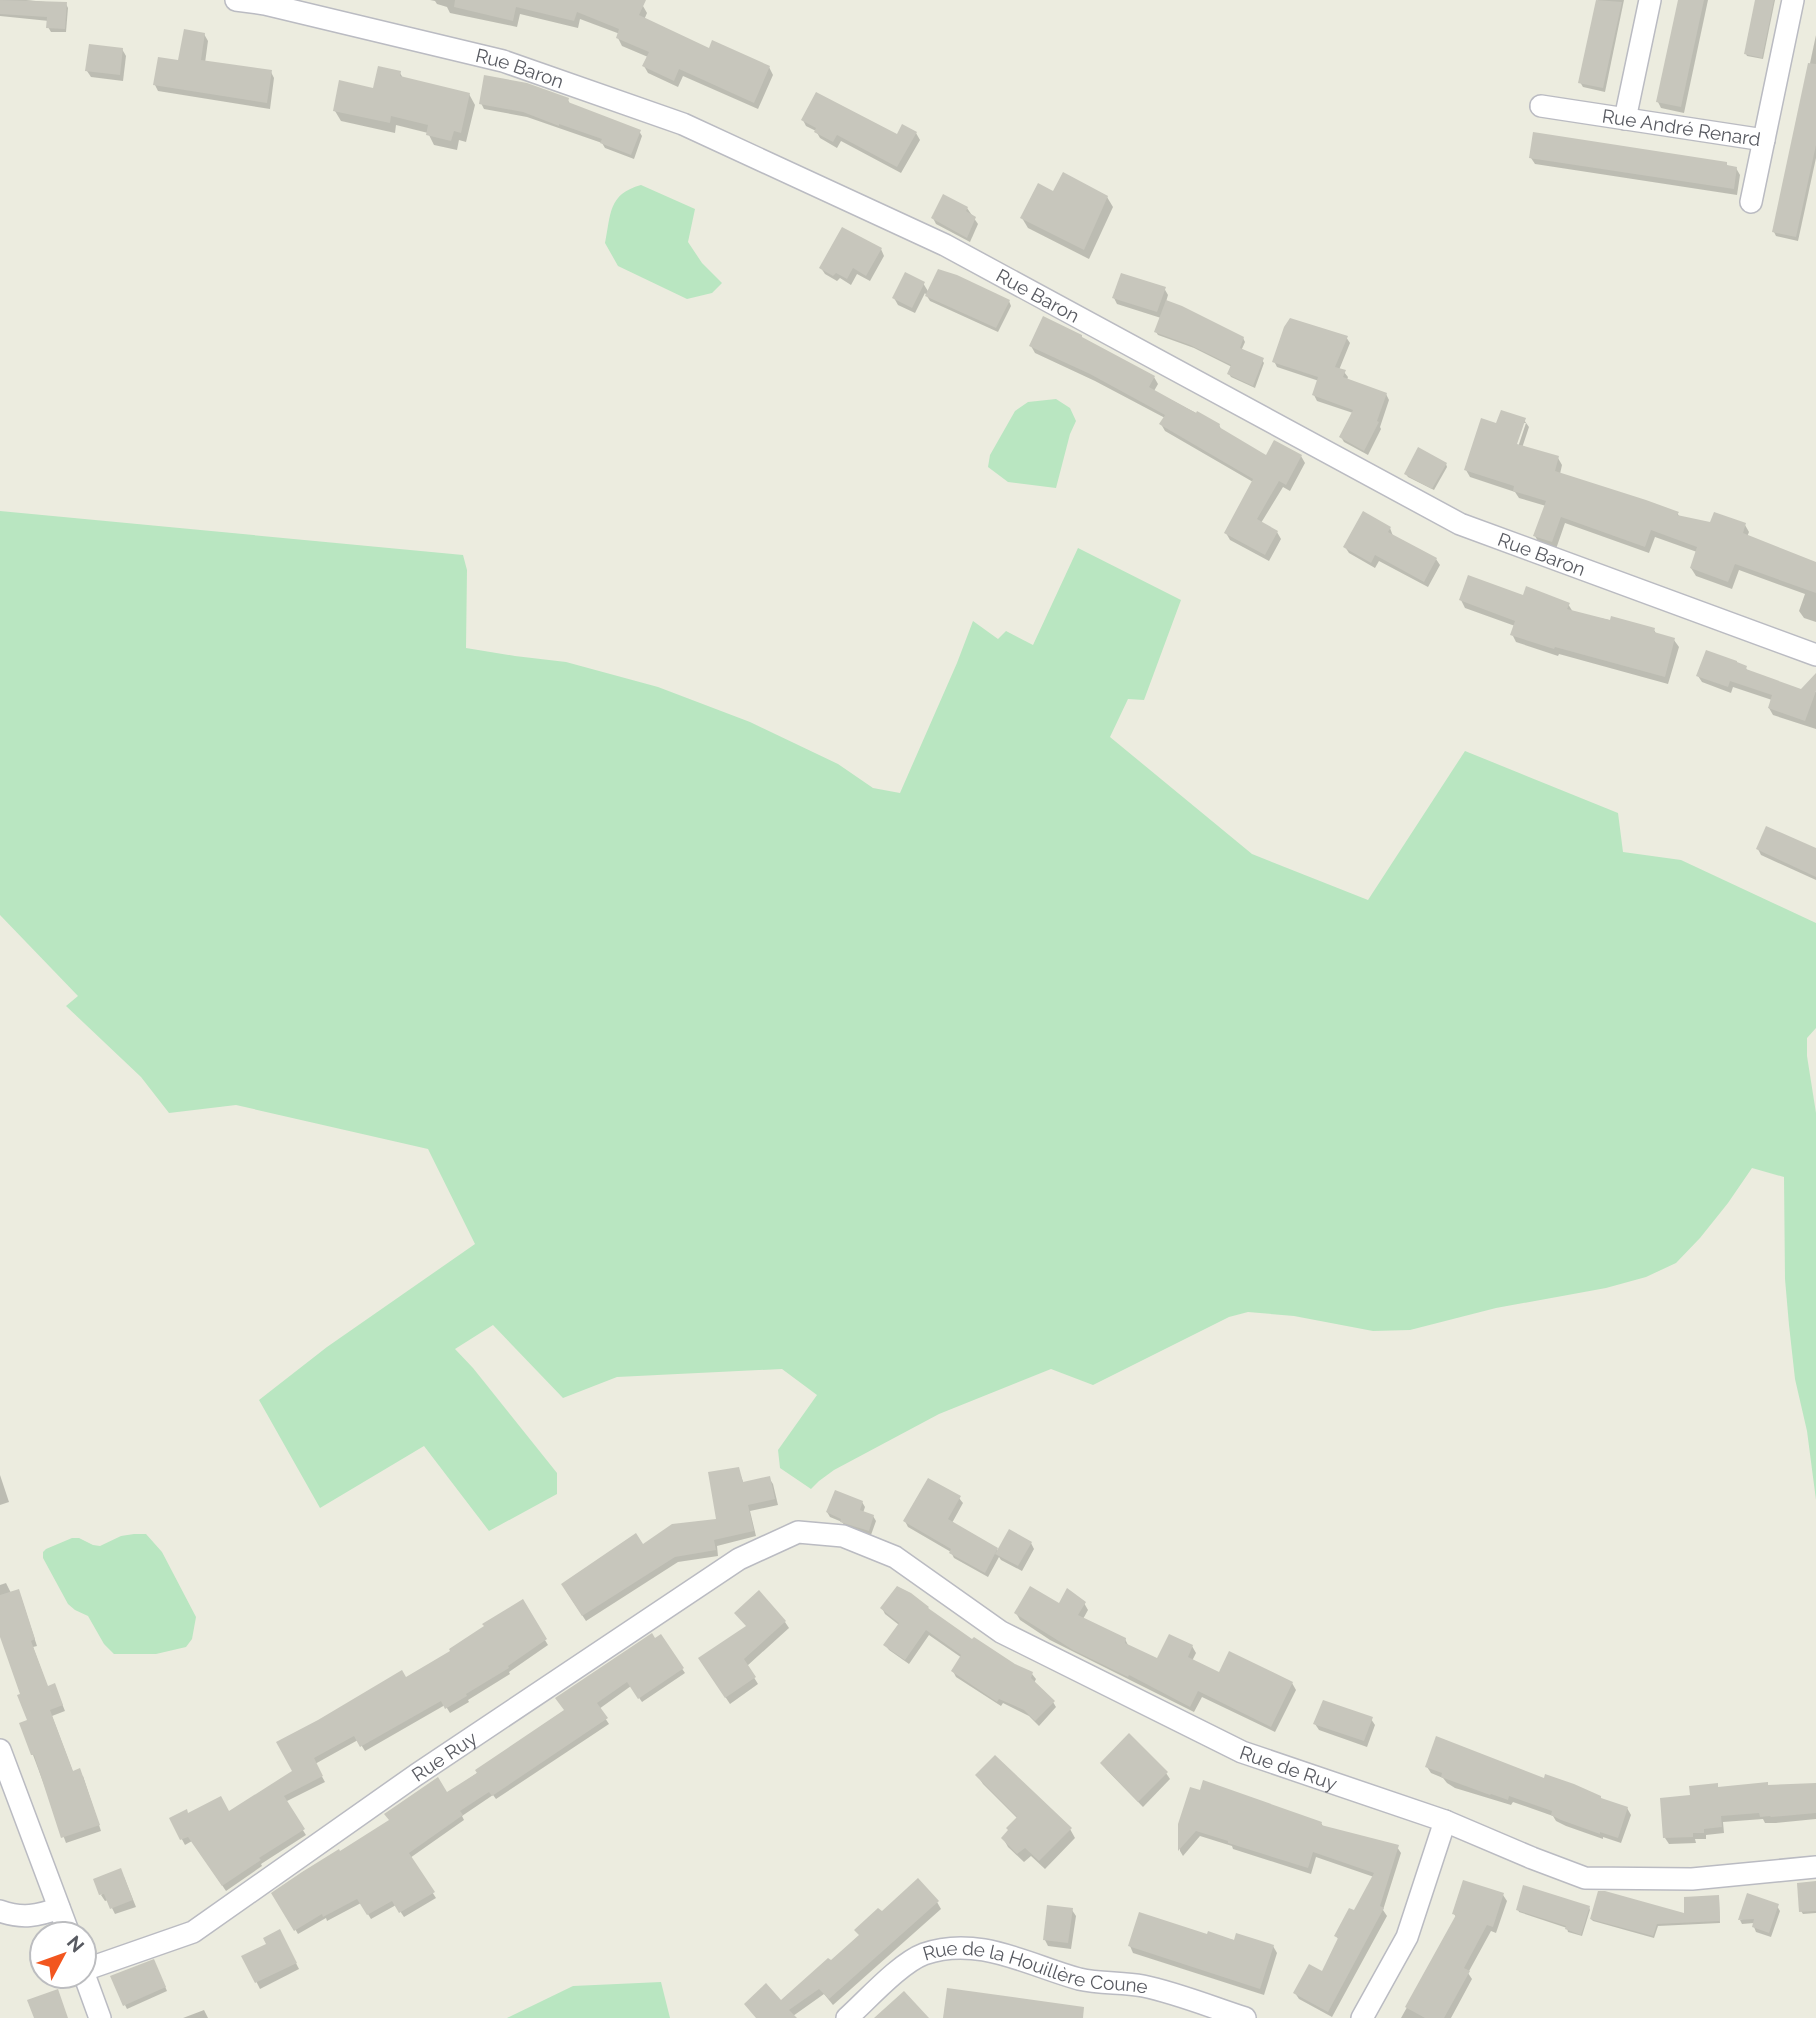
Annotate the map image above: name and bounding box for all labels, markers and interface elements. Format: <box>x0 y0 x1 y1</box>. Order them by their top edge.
street label: Rue Baron <box>474 44 567 92</box>
street label: Rue André Renard <box>1601 104 1762 150</box>
street label: Rue Baron <box>993 264 1083 327</box>
street label: Rue Baron <box>1495 528 1588 580</box>
street label: Rue Ruy <box>407 1727 481 1786</box>
street label: Rue de Ruy <box>1237 1741 1340 1795</box>
north arrow <box>28 1920 98 1990</box>
text: N <box>63 1931 89 1957</box>
street label: Rue de la Houillère Coune <box>920 1937 1150 1998</box>

